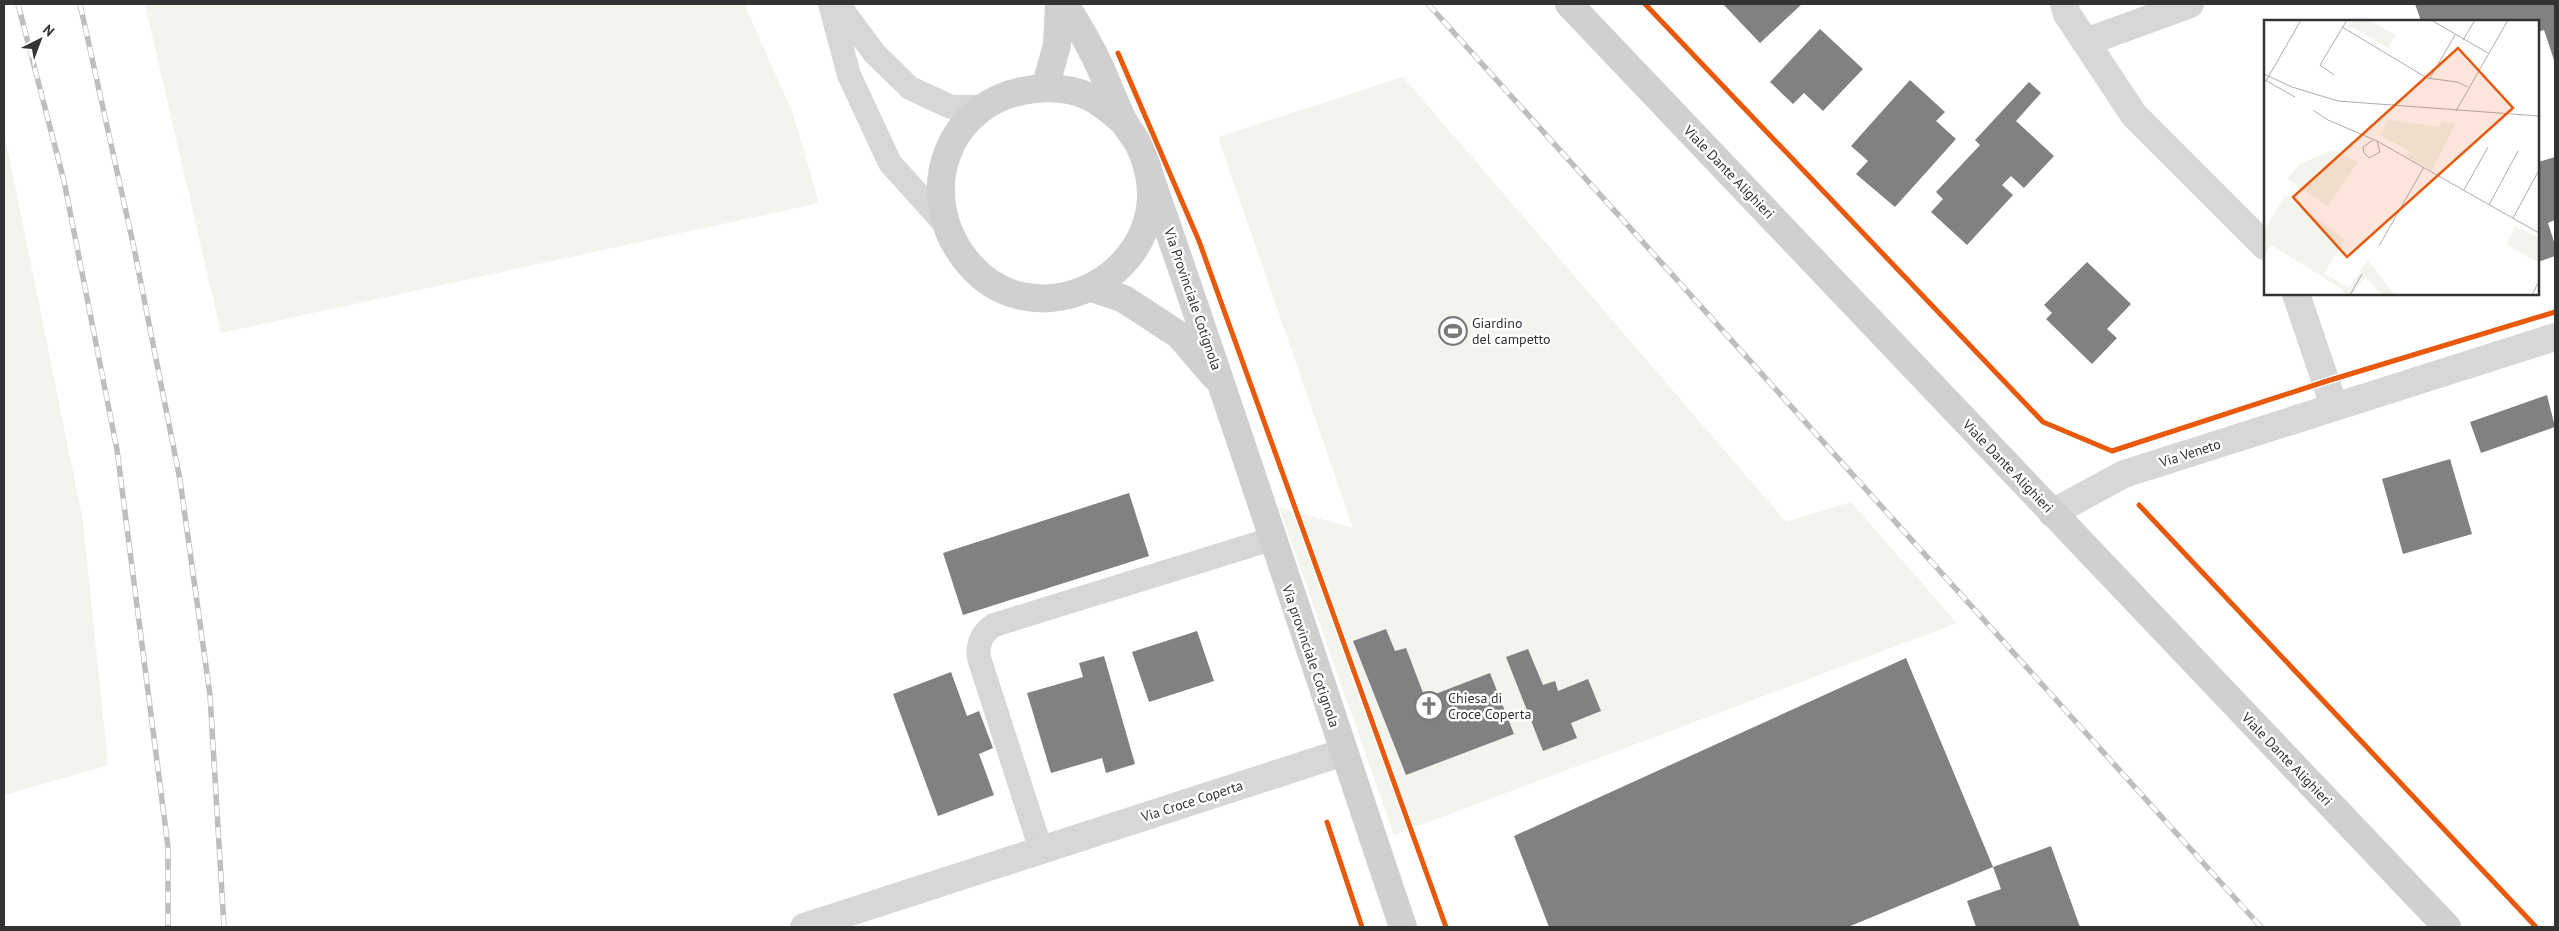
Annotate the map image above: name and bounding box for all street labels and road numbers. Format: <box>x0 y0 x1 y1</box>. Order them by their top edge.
street label: Viale Dante Alighieri <box>1679 121 1778 222</box>
street label: Via Provinciale Cotignola <box>1160 225 1226 372</box>
street label: Viale Dante Alighieri <box>1958 415 2057 516</box>
street label: Via Veneto <box>2156 435 2223 472</box>
street label: Via provinciale Cotignola <box>1278 581 1344 730</box>
street label: Viale Dante Alighieri <box>2237 708 2336 809</box>
street label: Via Croce Coperta <box>1138 776 1245 826</box>

